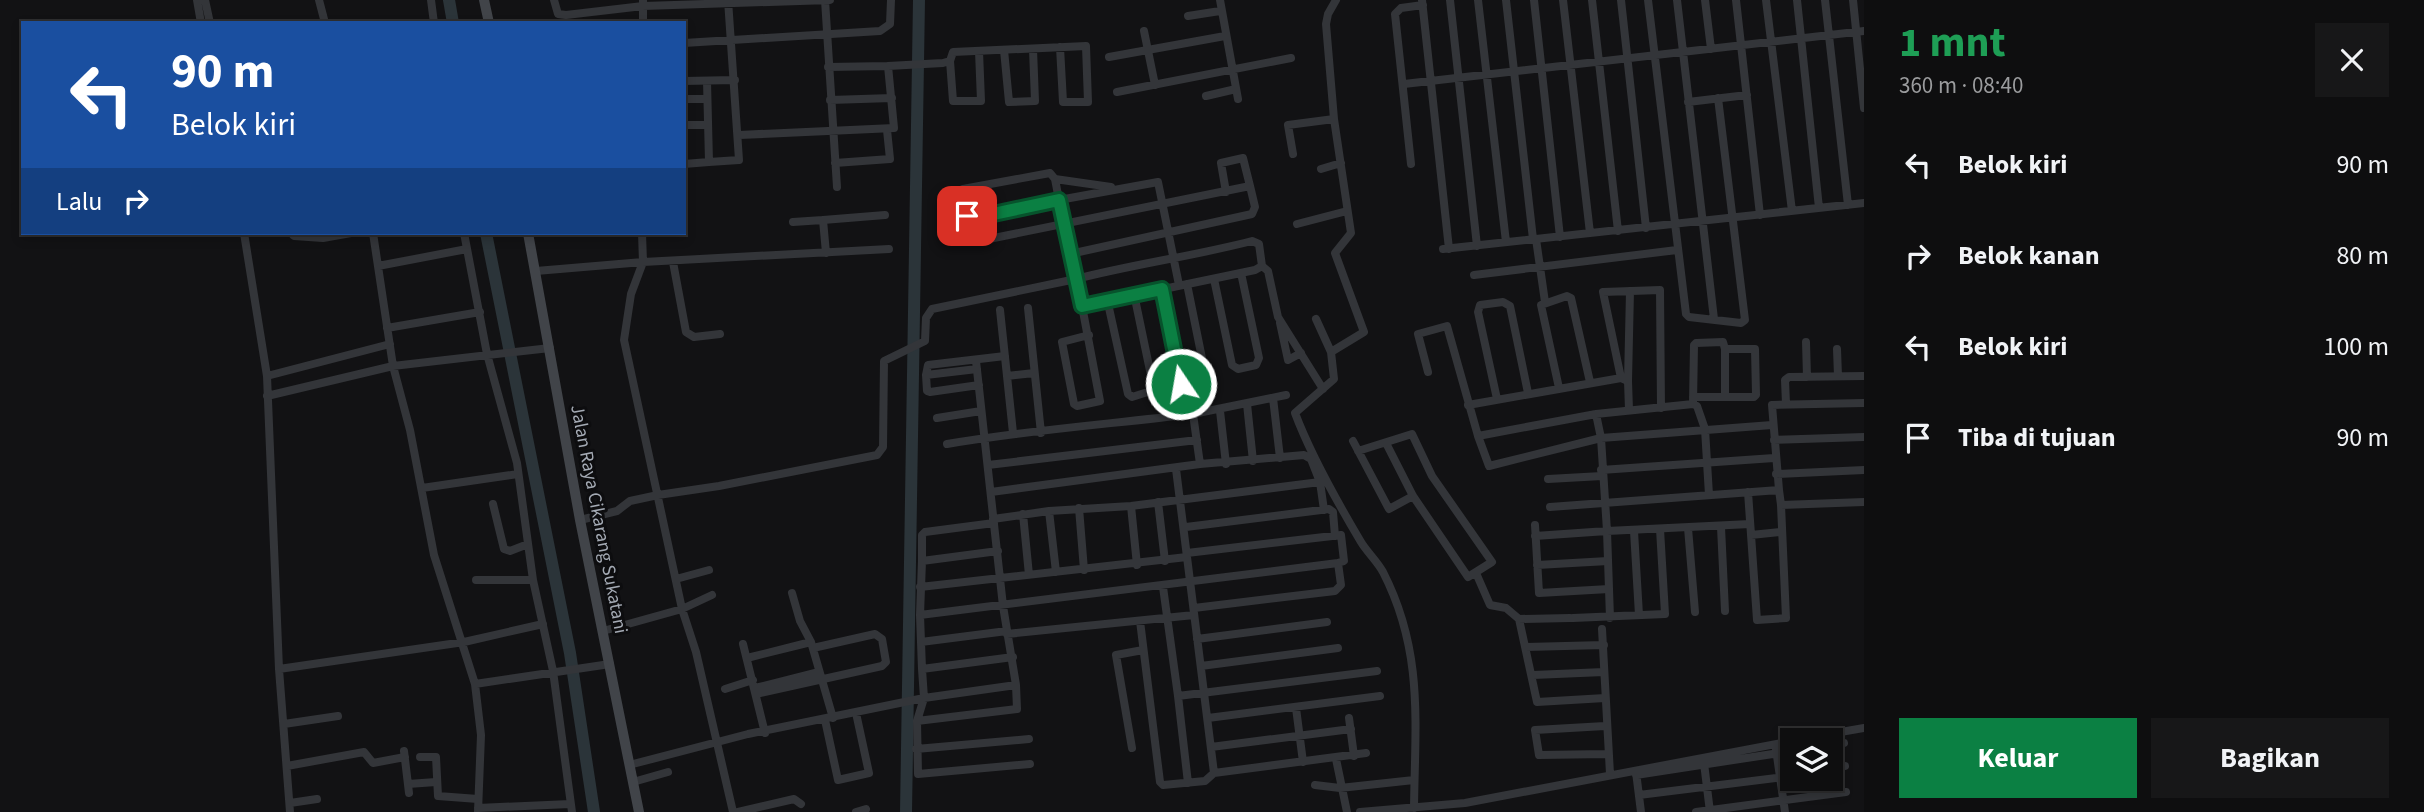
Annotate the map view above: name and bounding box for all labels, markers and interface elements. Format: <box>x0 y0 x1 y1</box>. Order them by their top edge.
text: 1 mnt <box>1899 13 2006 73</box>
button: close <box>2315 23 2389 97</box>
text: 90 m <box>171 37 275 107</box>
icon: left <box>56 49 147 140</box>
text: 360 m · 08:40 <box>1899 69 2023 102</box>
text: Belok kiri <box>171 102 296 148</box>
icon: left <box>1899 146 1937 184</box>
text: Belok kiri <box>1958 146 2067 183</box>
text: 90 m <box>2336 146 2389 183</box>
icon: right <box>117 182 155 220</box>
text: Lalu <box>56 183 103 220</box>
pin <box>937 186 997 246</box>
icon: arrive <box>948 197 986 235</box>
icon: right <box>1899 237 1937 275</box>
text: Belok kanan <box>1958 237 2100 274</box>
text: 80 m <box>2336 237 2389 274</box>
icon: left <box>1899 328 1937 366</box>
text: Belok kiri <box>1958 328 2067 365</box>
text: 100 m <box>2323 328 2389 365</box>
position arrow <box>1144 347 1218 421</box>
street label: Jalan Raya Cikarang Sukatani <box>563 402 634 636</box>
icon: arrive <box>1899 419 1937 457</box>
text: Tiba di tujuan <box>1958 419 2116 456</box>
text: 90 m <box>2336 419 2389 456</box>
button: Keluar <box>1899 718 2137 798</box>
button: Bagikan <box>2151 718 2389 798</box>
map controls <box>1780 728 1843 791</box>
button: layers <box>1780 728 1843 791</box>

